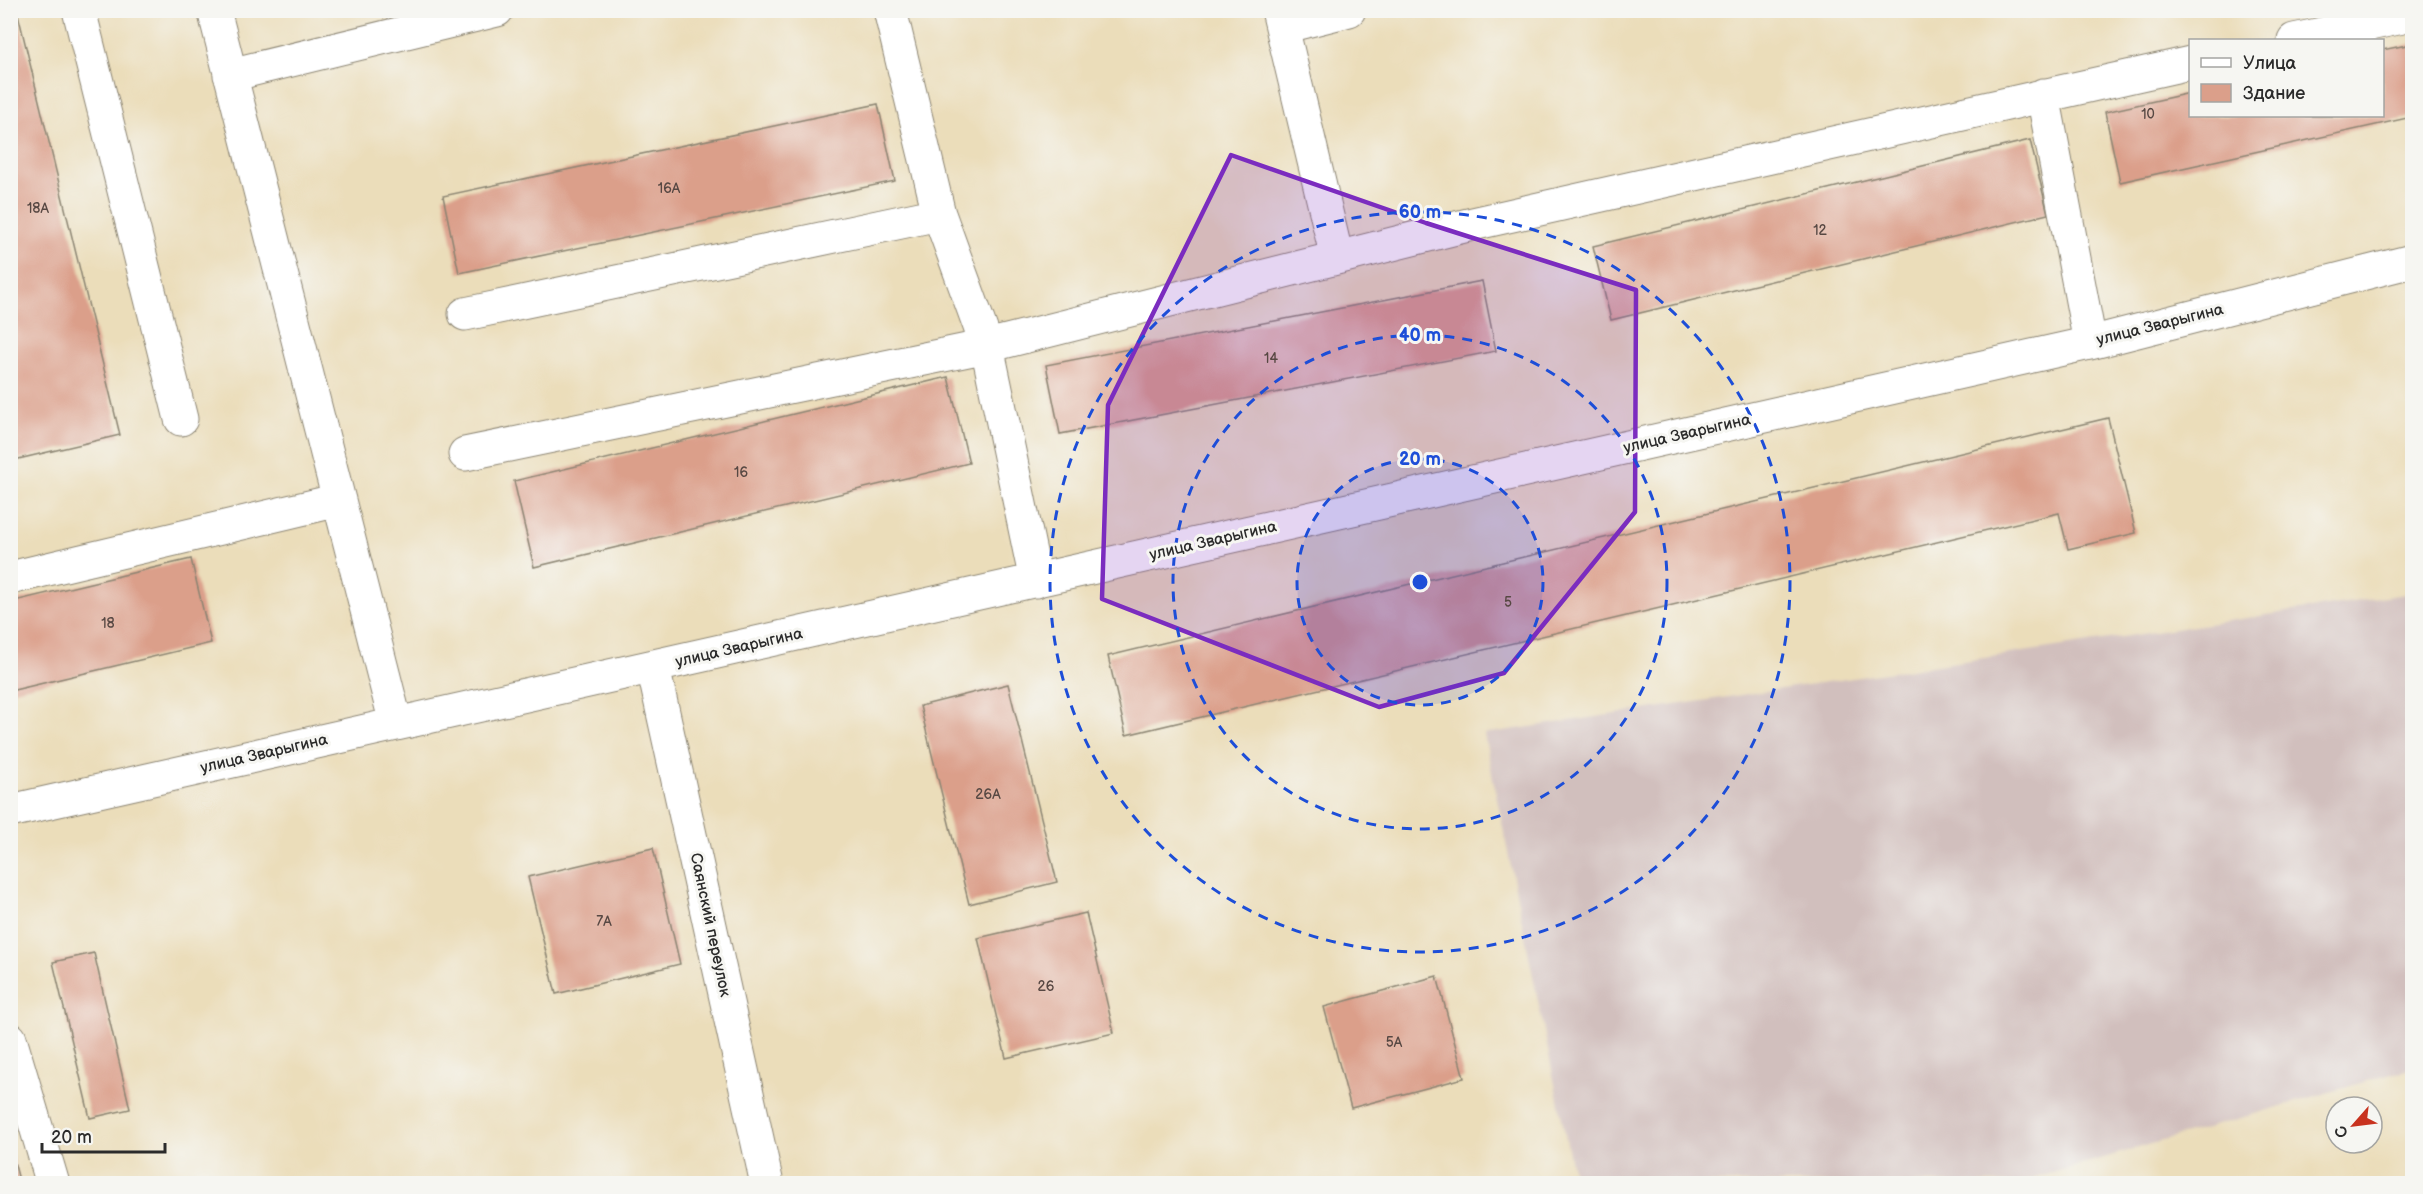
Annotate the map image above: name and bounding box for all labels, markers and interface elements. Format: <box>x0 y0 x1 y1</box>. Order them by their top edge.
legend <box>2189 39 2384 117</box>
text: Улица <box>2243 53 2297 74</box>
text: Здание <box>2243 83 2305 104</box>
house number: 10 <box>2141 106 2155 123</box>
house number: 16А <box>658 180 681 197</box>
house number: 18А <box>27 200 50 217</box>
text: 60 m <box>1399 202 1441 223</box>
house number: 12 <box>1813 222 1828 239</box>
street label: улица Зварыгина <box>2095 300 2226 350</box>
text: 40 m <box>1399 325 1441 346</box>
house number: 14 <box>1264 350 1278 367</box>
street label: улица Зварыгина <box>1622 410 1753 458</box>
text: 20 m <box>1399 449 1441 470</box>
house number: 16 <box>734 464 748 481</box>
street label: улица Зварыгина <box>1148 517 1279 565</box>
centre of rings <box>1410 572 1430 592</box>
house number: 5 <box>1504 594 1512 611</box>
house number: 18 <box>101 615 115 632</box>
street label: улица Зварыгина <box>674 624 805 672</box>
street label: улица Зварыгина <box>199 730 330 778</box>
house number: 26А <box>975 786 1001 803</box>
street label: Саянский переулок <box>685 851 735 999</box>
house number: 7А <box>596 913 612 930</box>
house number: 26 <box>1038 978 1055 995</box>
house number: 5А <box>1386 1034 1403 1051</box>
north arrow <box>2324 1095 2384 1155</box>
scale bar <box>42 1116 165 1154</box>
text: С <box>2331 1122 2353 1141</box>
text: 20 m <box>51 1127 92 1148</box>

